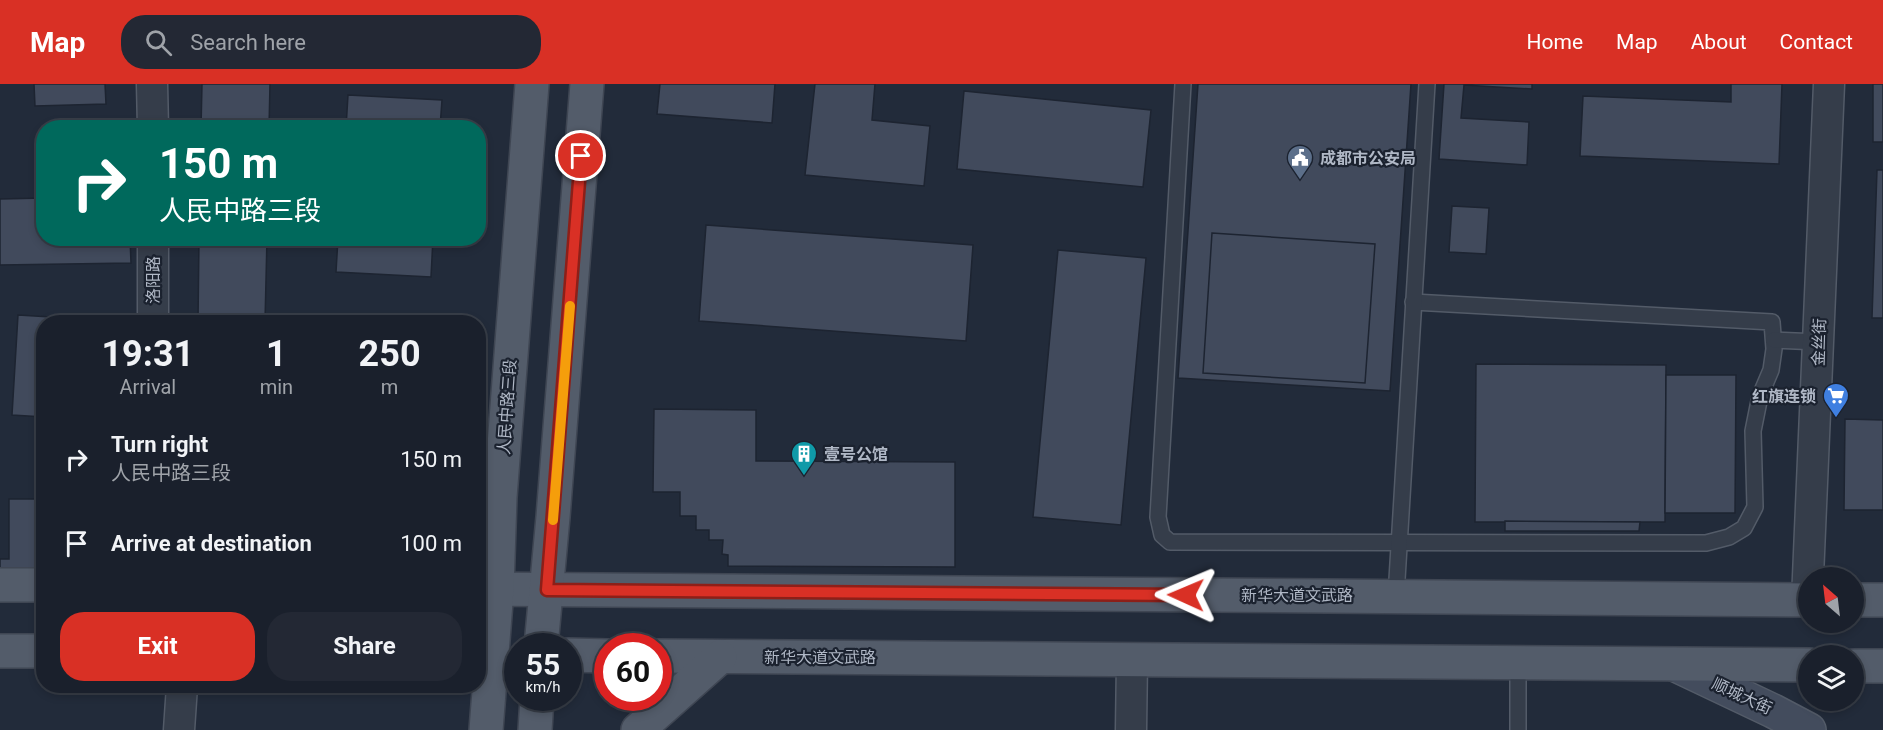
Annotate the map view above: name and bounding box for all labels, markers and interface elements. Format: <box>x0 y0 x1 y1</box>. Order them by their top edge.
search box <box>121 15 541 69</box>
text: Map <box>30 26 85 59</box>
icon: search <box>142 26 175 59</box>
text: Search here <box>190 30 306 55</box>
text: Home <box>1527 30 1583 54</box>
text: Map <box>1616 30 1658 54</box>
text: About <box>1691 30 1747 54</box>
text: Contact <box>1780 30 1853 54</box>
pin <box>555 130 606 181</box>
text: 150 m <box>159 139 278 188</box>
icon: arrive <box>564 139 597 172</box>
public building icon: 成都市公安局 <box>1285 143 1315 181</box>
icon: right <box>60 144 138 222</box>
place label: 成都市公安局 <box>1320 149 1416 168</box>
text: 人民中路三段 <box>159 195 321 227</box>
street label: 洛阳路 <box>144 256 163 304</box>
street label: 金丝街 <box>1809 318 1829 366</box>
text: 19:31 <box>101 333 194 375</box>
text: 1 <box>266 333 287 375</box>
text: 250 <box>359 333 421 375</box>
street label: 人民中路三段 <box>494 358 520 456</box>
text: Arrival <box>119 375 176 399</box>
text: min <box>260 375 293 399</box>
text: m <box>381 375 398 399</box>
supermarket icon: 红旗连锁 <box>1821 381 1851 419</box>
place label: 红旗连锁 <box>1752 387 1816 406</box>
text: Turn right <box>111 432 208 457</box>
building icon: 壹号公馆 <box>789 439 819 477</box>
icon: right <box>60 443 93 476</box>
place label: 壹号公馆 <box>824 445 888 464</box>
text: 150 m <box>400 447 462 472</box>
text: 人民中路三段 <box>111 461 231 485</box>
icon: arrive <box>60 527 93 560</box>
text: Arrive at destination <box>111 531 312 556</box>
text: 100 m <box>400 531 462 556</box>
position arrow <box>1154 563 1218 627</box>
north arrow <box>1798 567 1864 633</box>
map controls <box>1798 567 1864 711</box>
street label: 新华大道文武路 <box>1241 586 1353 605</box>
button: Exit <box>60 612 255 681</box>
button: Share <box>267 612 462 681</box>
speed limit sign: 60 <box>594 633 672 711</box>
button: layers <box>1798 645 1864 711</box>
text: 55 <box>526 647 560 682</box>
street label: 新华大道文武路 <box>764 648 876 667</box>
street label: 顺城大街 <box>1709 674 1775 718</box>
text: km/h <box>525 678 561 696</box>

